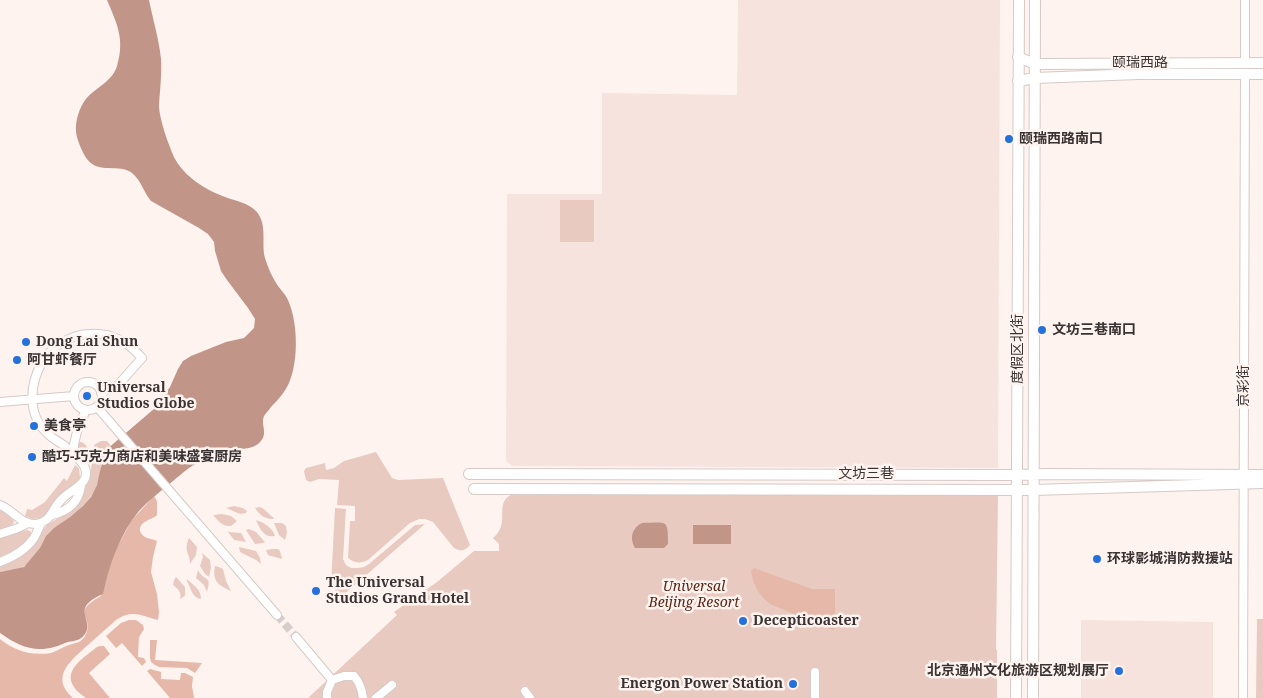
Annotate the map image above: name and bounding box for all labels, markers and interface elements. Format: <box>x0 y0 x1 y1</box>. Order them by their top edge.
street label: 颐瑞西路 <box>1112 55 1168 71</box>
place label: 颐瑞西路南口 <box>1019 131 1103 147</box>
marker: 颐瑞西路南口 <box>1003 133 1015 145</box>
street label: 度假区北街 <box>1010 314 1026 384</box>
place label: 文坊三巷南口 <box>1052 322 1136 338</box>
marker: 文坊三巷南口 <box>1036 324 1048 336</box>
place label: Dong Lai Shun <box>36 334 138 350</box>
marker: Dong Lai Shun <box>20 336 32 348</box>
place label: 阿甘虾餐厅 <box>27 352 97 368</box>
marker: 阿甘虾餐厅 <box>11 354 23 366</box>
street label: 京彩街 <box>1236 365 1252 407</box>
place label: Universal Studios Globe <box>97 380 194 412</box>
marker: Universal Studios Globe <box>81 390 93 402</box>
place label: 美食亭 <box>44 418 86 434</box>
marker: 美食亭 <box>28 420 40 432</box>
place label: 酷巧-巧克力商店和美味盛宴厨房 <box>42 449 242 465</box>
marker: 酷巧-巧克力商店和美味盛宴厨房 <box>26 451 38 463</box>
street label: 文坊三巷 <box>838 466 894 482</box>
place label: 环球影城消防救援站 <box>1107 551 1233 567</box>
marker: 环球影城消防救援站 <box>1091 553 1103 565</box>
place label: The Universal Studios Grand Hotel <box>326 575 469 608</box>
park label: Universal Beijing Resort <box>649 579 739 612</box>
marker: The Universal Studios Grand Hotel <box>310 585 322 597</box>
place label: Decepticoaster <box>753 613 859 629</box>
marker: Decepticoaster <box>737 615 749 627</box>
place label: 北京通州文化旅游区规划展厅 <box>927 663 1109 679</box>
marker: 北京通州文化旅游区规划展厅 <box>1113 665 1125 677</box>
place label: Energon Power Station <box>621 676 783 692</box>
marker: Energon Power Station <box>787 678 799 690</box>

